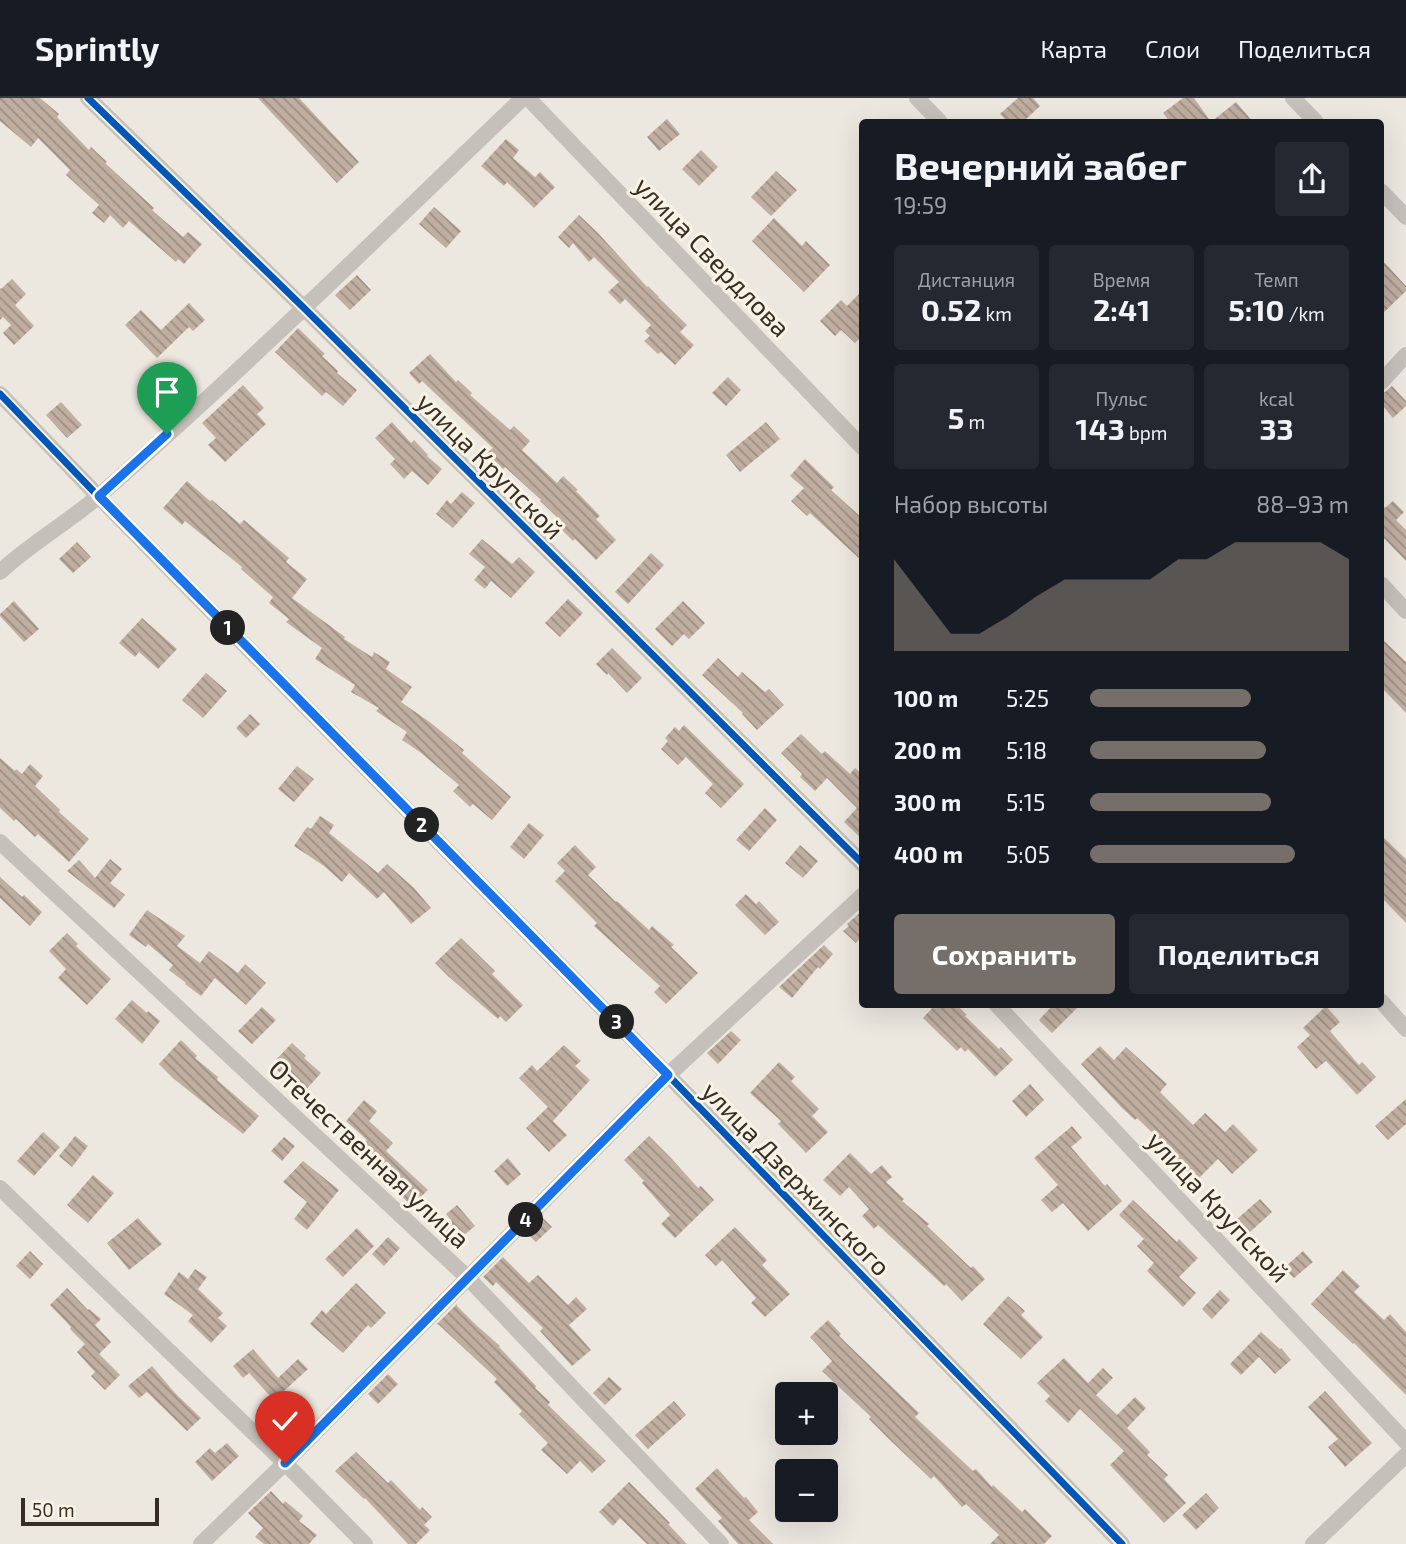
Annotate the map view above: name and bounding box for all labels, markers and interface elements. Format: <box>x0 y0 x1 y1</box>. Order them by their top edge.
text: Sprintly <box>35 28 159 68</box>
text: Карта <box>1040 34 1107 63</box>
text: Слои <box>1145 34 1200 63</box>
text: Поделиться <box>1238 34 1371 63</box>
text: Вечерний забег <box>894 142 1187 188</box>
button: share <box>1275 142 1349 216</box>
street label: улица Свердлова <box>628 170 797 343</box>
text: 19:59 <box>894 191 947 219</box>
text: Дистанция <box>918 268 1015 291</box>
text: Время <box>1093 268 1150 291</box>
text: Темп <box>1254 268 1299 291</box>
text: 0.52 <box>921 291 981 327</box>
text: 2:41 <box>1093 291 1150 327</box>
text: 5:10 <box>1228 291 1284 327</box>
text: km <box>981 302 1012 325</box>
text: /km <box>1284 302 1325 325</box>
pin <box>137 362 197 434</box>
icon: arrive <box>148 373 186 411</box>
street label: улица Крупской <box>411 385 571 545</box>
text: Пульс <box>1095 387 1148 410</box>
text: kcal <box>1259 387 1294 410</box>
text: 5 <box>948 399 964 435</box>
text: m <box>964 410 985 433</box>
text: 143 <box>1076 410 1125 446</box>
text: 33 <box>1259 410 1294 446</box>
text: bpm <box>1125 421 1167 444</box>
text: Набор высоты <box>894 490 1048 518</box>
text: 88–93 m <box>1256 490 1349 518</box>
pin: 1 <box>210 610 246 646</box>
text: 1 <box>223 616 232 639</box>
text: 100 m <box>894 684 958 712</box>
text: 5:25 <box>1006 684 1049 712</box>
text: 200 m <box>894 736 962 764</box>
text: 5:18 <box>1006 736 1047 764</box>
text: 300 m <box>894 788 961 816</box>
text: 5:15 <box>1006 788 1045 816</box>
pin: 2 <box>404 808 440 842</box>
text: 2 <box>416 813 427 836</box>
text: 400 m <box>894 840 963 868</box>
text: 5:05 <box>1006 840 1050 868</box>
button: Сохранить <box>894 914 1115 994</box>
button: Поделиться <box>1129 914 1349 994</box>
pin: 3 <box>600 1004 634 1040</box>
text: 3 <box>611 1010 622 1033</box>
street label: Отечественная улица <box>263 1052 477 1255</box>
street label: улица Дзержинского <box>696 1075 898 1282</box>
street label: улица Крупской <box>1141 1124 1297 1288</box>
pin: 4 <box>508 1202 544 1238</box>
text: 4 <box>519 1208 532 1231</box>
map controls <box>775 1382 838 1522</box>
button: + <box>775 1382 838 1445</box>
pin <box>255 1391 315 1463</box>
icon: check <box>266 1402 304 1440</box>
button: − <box>775 1459 838 1522</box>
scale bar <box>21 1495 159 1527</box>
text: 50 m <box>32 1498 75 1521</box>

